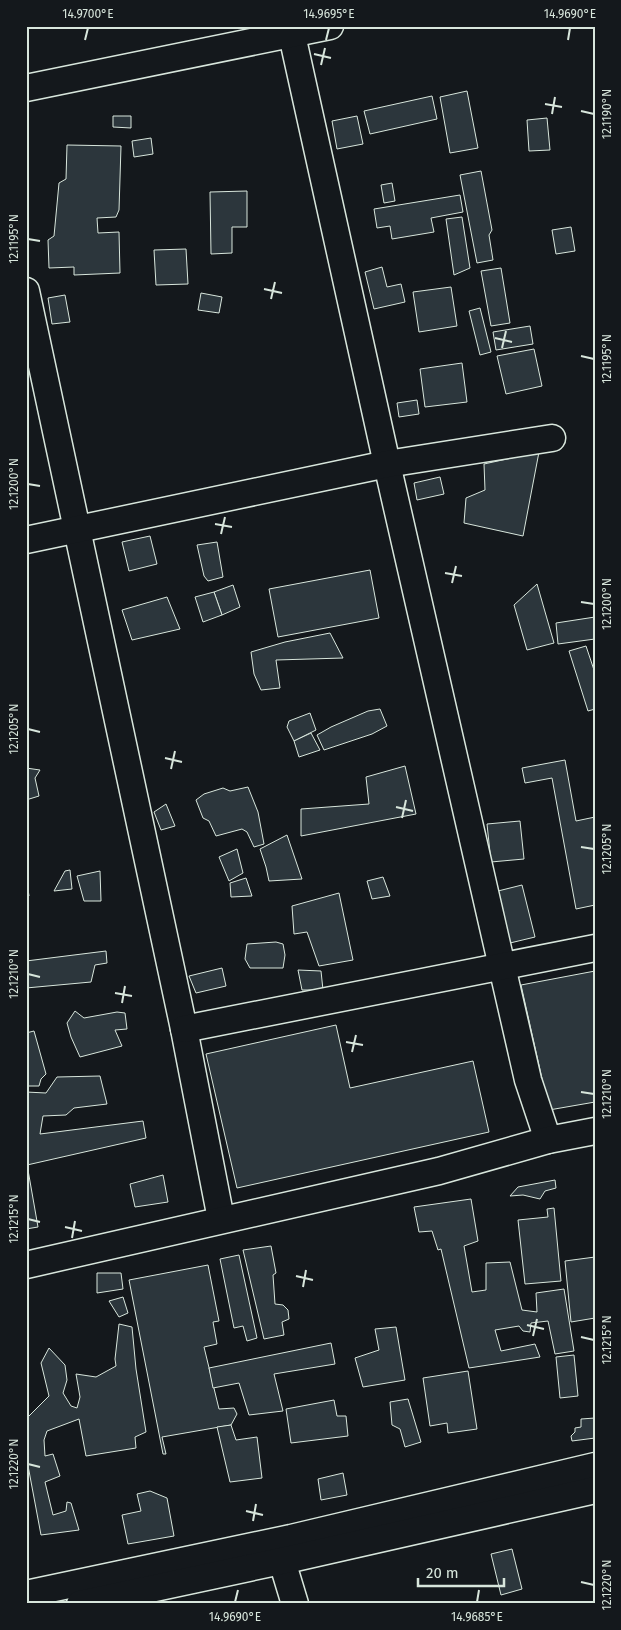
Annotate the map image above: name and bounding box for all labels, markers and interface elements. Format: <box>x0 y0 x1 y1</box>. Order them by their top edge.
text: 14.9700°E <box>62 7 114 21</box>
text: 14.9695°E <box>303 7 355 21</box>
text: 14.9690°E <box>544 7 596 21</box>
text: 12.1190°N <box>600 89 614 139</box>
text: 12.1195°N <box>7 214 21 264</box>
text: 12.1195°N <box>600 334 614 384</box>
text: 12.1200°N <box>7 458 21 510</box>
text: 12.1200°N <box>600 578 614 630</box>
text: 12.1205°N <box>7 703 21 755</box>
text: 12.1205°N <box>600 823 614 875</box>
text: 12.1210°N <box>7 949 21 999</box>
text: 12.1210°N <box>600 1069 614 1119</box>
text: 12.1215°N <box>7 1194 21 1244</box>
text: 12.1215°N <box>600 1315 614 1365</box>
text: 12.1220°N <box>7 1438 21 1490</box>
scale bar <box>418 1555 505 1587</box>
text: 12.1220°N <box>600 1559 614 1611</box>
text: 20 m <box>426 1564 459 1582</box>
text: 14.9690°E <box>209 1610 261 1624</box>
text: 14.9685°E <box>451 1610 503 1624</box>

